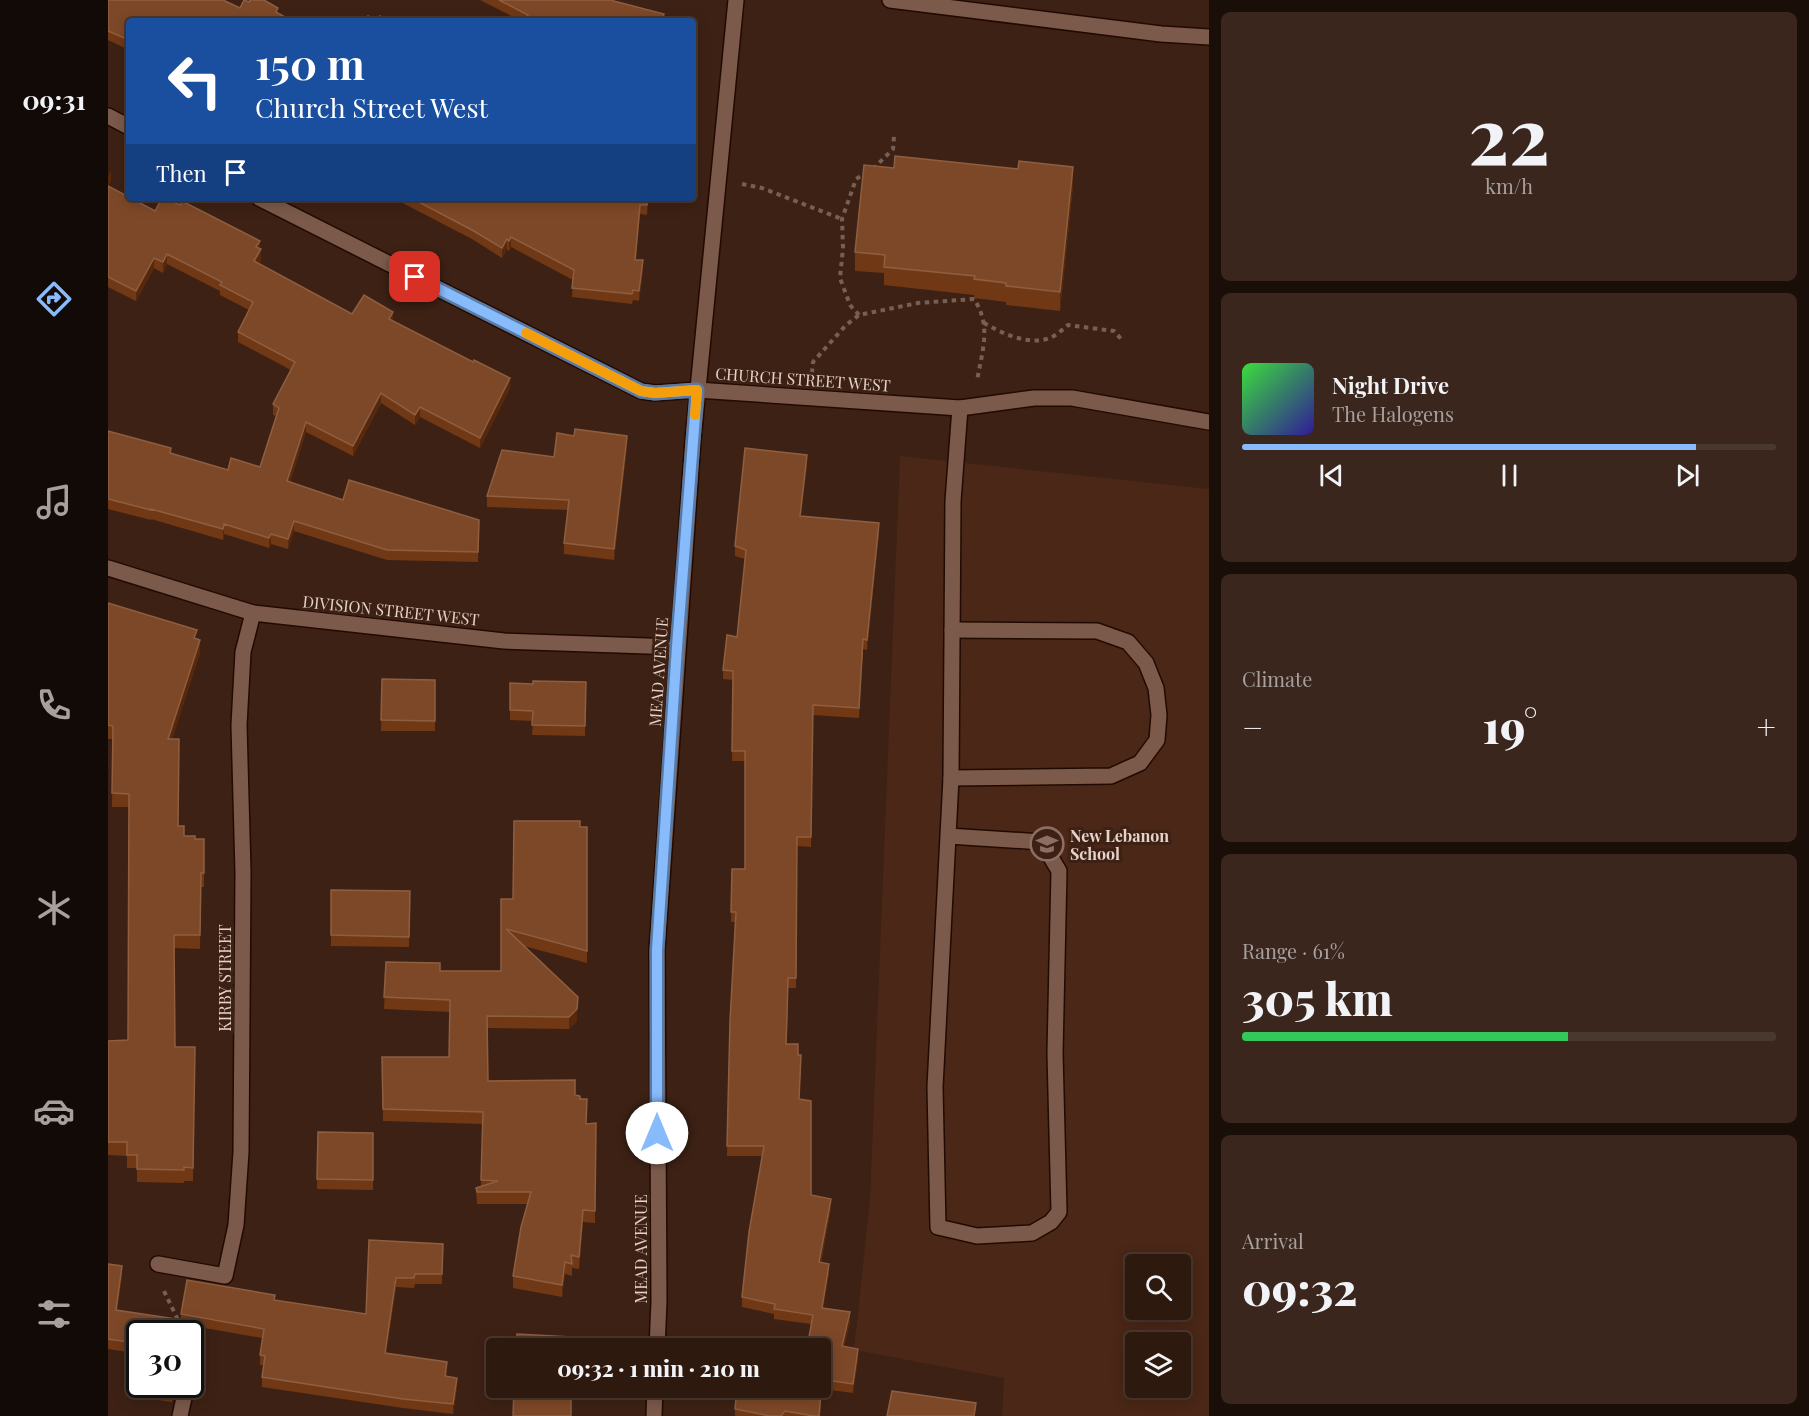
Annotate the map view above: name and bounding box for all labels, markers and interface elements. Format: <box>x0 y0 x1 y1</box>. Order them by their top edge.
text: 150 m <box>255 35 365 91</box>
icon: left <box>156 42 234 120</box>
text: 09:31 <box>22 81 86 117</box>
text: 22 <box>1468 81 1550 185</box>
text: Church Street West <box>255 89 488 125</box>
icon: arrive <box>219 156 252 189</box>
text: Then <box>156 158 207 188</box>
text: km/h <box>1485 172 1533 199</box>
pin <box>389 251 440 302</box>
icon: arrive <box>398 260 431 293</box>
icon: directions <box>33 278 75 320</box>
street label: CHURCH STREET WEST <box>715 362 891 396</box>
text: Night Drive <box>1332 370 1449 400</box>
text: The Halogens <box>1332 400 1454 427</box>
icon: previous <box>1315 459 1348 492</box>
icon: pause <box>1493 459 1526 492</box>
icon: next <box>1671 459 1704 492</box>
icon: music <box>33 481 75 523</box>
street label: DIVISION STREET WEST <box>302 590 480 630</box>
street label: MEAD AVENUE <box>644 617 672 727</box>
text: Climate <box>1242 665 1312 692</box>
icon: phone <box>33 684 75 726</box>
text: 19° <box>1483 695 1537 755</box>
text: − <box>1242 704 1263 748</box>
text: + <box>1757 704 1776 748</box>
place label: New Lebanon School <box>1070 825 1169 864</box>
school or university icon: New Lebanon School <box>1029 826 1065 862</box>
icon: climate <box>33 887 75 929</box>
street label: KIRBY STREET <box>214 924 235 1032</box>
text: Range · 61% <box>1242 937 1345 964</box>
text: 305 km <box>1242 967 1393 1027</box>
icon: car <box>33 1090 75 1132</box>
position arrow <box>625 1101 689 1165</box>
street label: MEAD AVENUE <box>630 1194 651 1304</box>
text: Arrival <box>1242 1227 1304 1254</box>
map controls <box>1125 1254 1191 1398</box>
button: search <box>1125 1254 1191 1320</box>
text: 09:32 <box>1242 1257 1357 1317</box>
icon: filters <box>33 1293 75 1335</box>
speed limit sign: 30 <box>126 1320 204 1398</box>
button: layers <box>1125 1332 1191 1398</box>
text: 09:32 · 1 min · 210 m <box>557 1353 760 1383</box>

